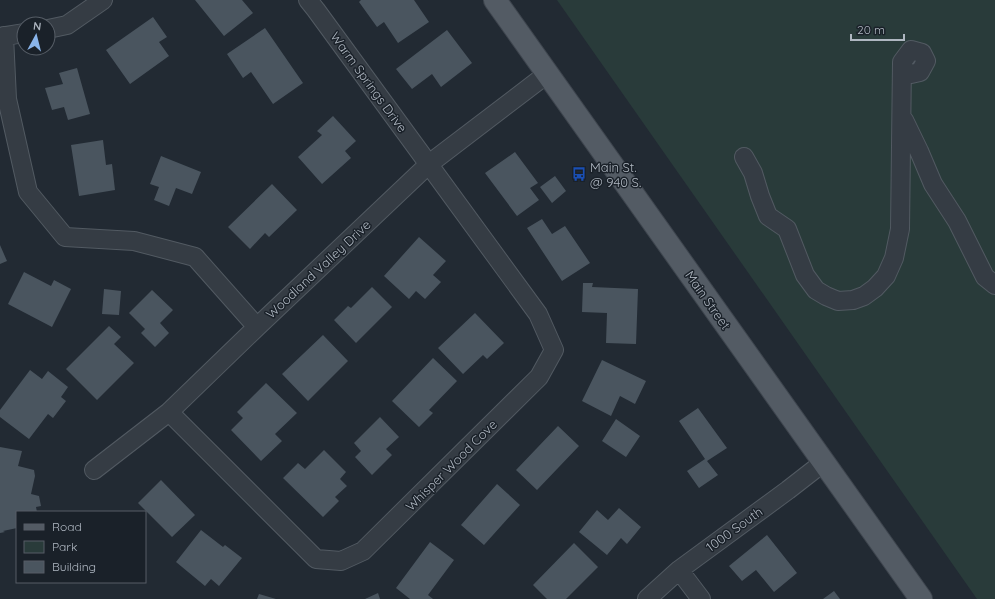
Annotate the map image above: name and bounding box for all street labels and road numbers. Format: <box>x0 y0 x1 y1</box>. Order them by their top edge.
street label: Warm Springs Drive <box>327 29 411 135</box>
street label: Woodland Valley Drive <box>262 216 374 322</box>
street label: Main Street <box>682 268 734 332</box>
street label: Whisper Wood Cove <box>402 416 500 514</box>
street label: 1000 South <box>703 503 765 555</box>

